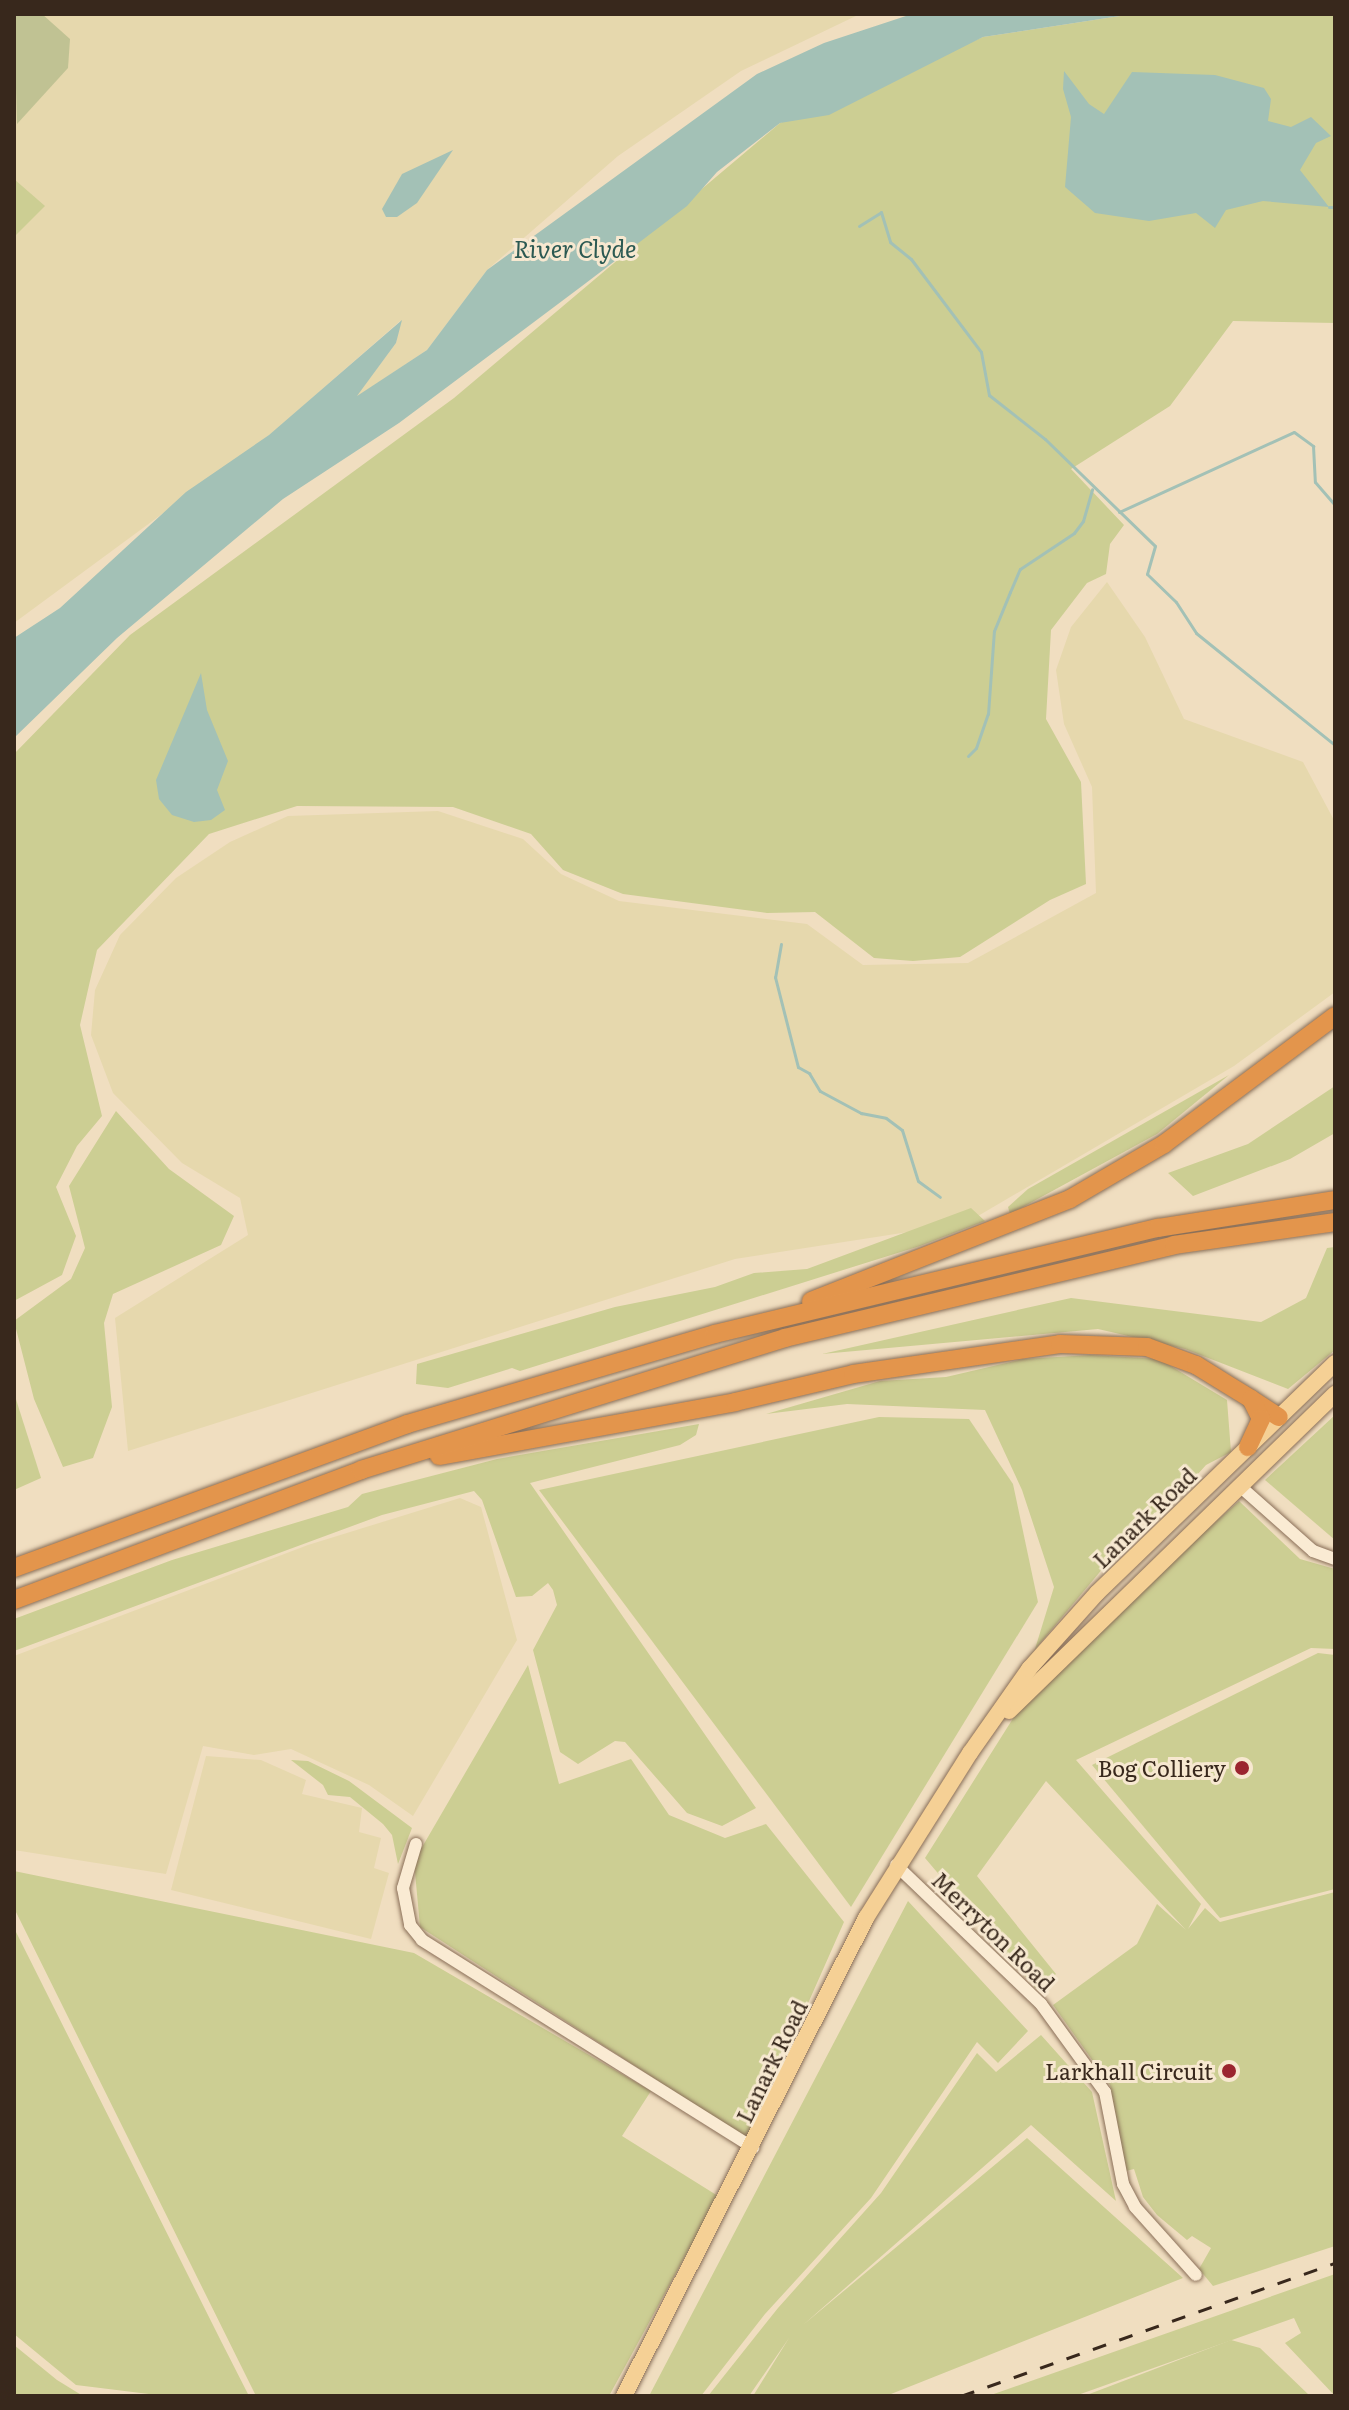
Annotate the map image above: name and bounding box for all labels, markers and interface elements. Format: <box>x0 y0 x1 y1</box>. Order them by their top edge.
water label: River Clyde <box>513 234 637 262</box>
street label: Lanark Road <box>1087 1461 1201 1573</box>
place label: Bog Colliery <box>1098 1755 1226 1781</box>
marker: Bog Colliery <box>1233 1759 1251 1777</box>
street label: Merryton Road <box>927 1866 1061 1996</box>
street label: Lanark Road <box>730 1995 812 2127</box>
place label: Larkhall Circuit <box>1045 2058 1213 2084</box>
marker: Larkhall Circuit <box>1220 2062 1238 2080</box>

